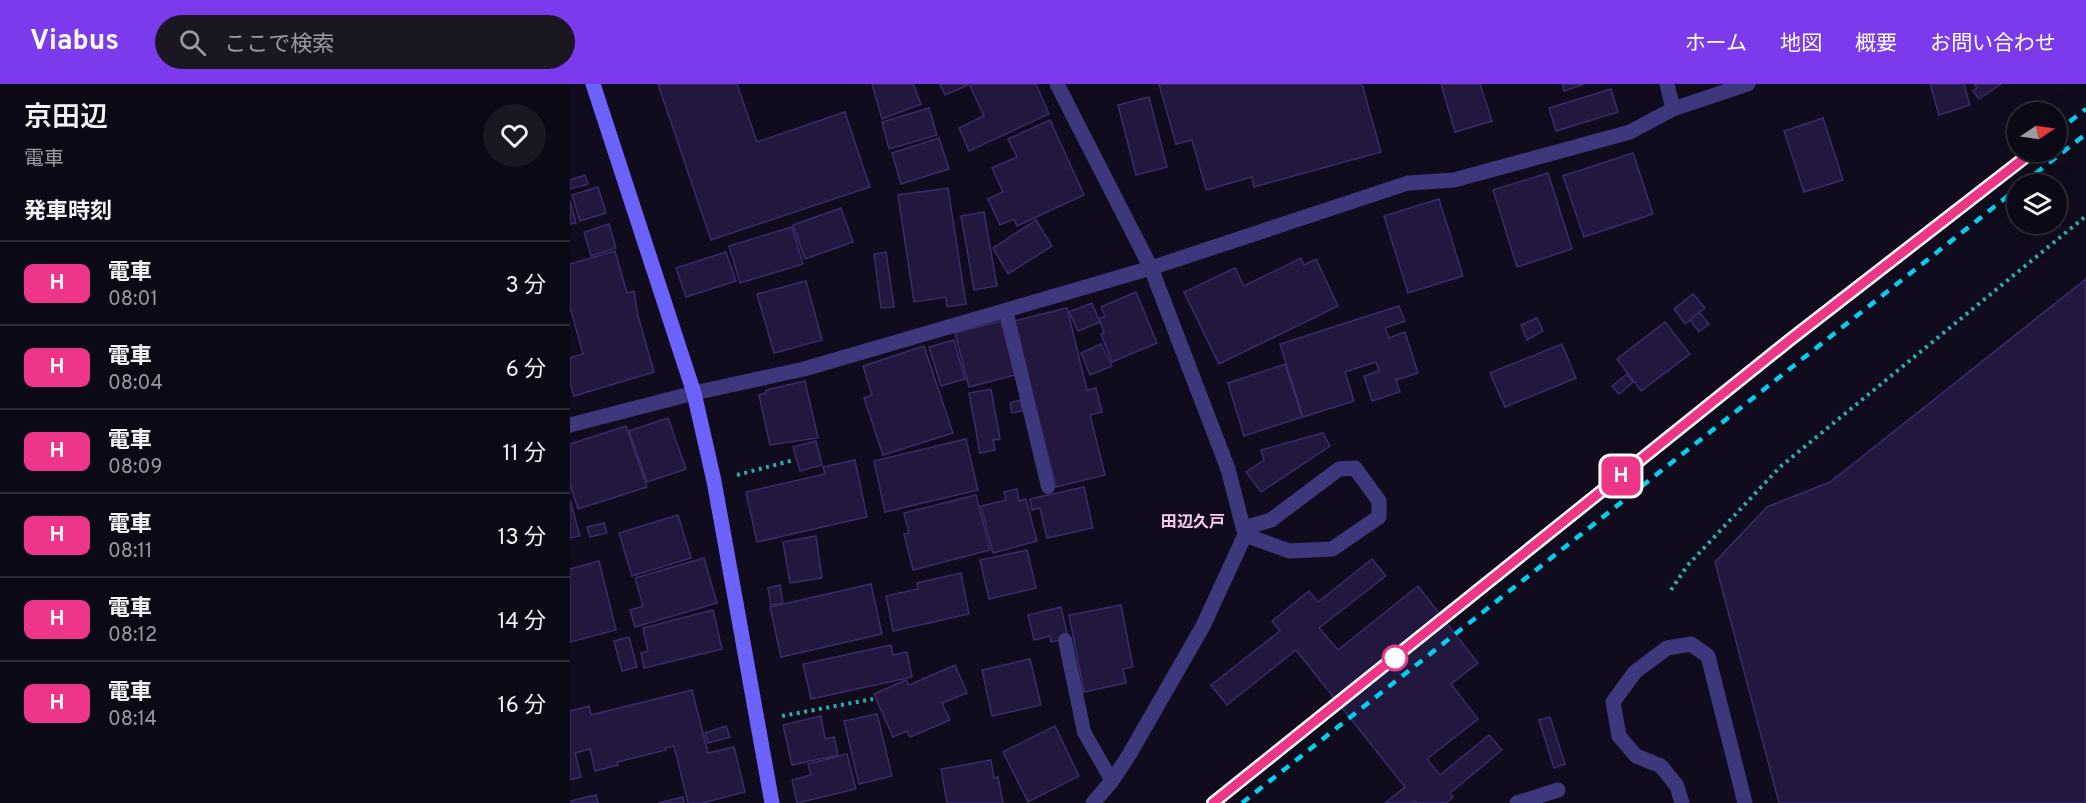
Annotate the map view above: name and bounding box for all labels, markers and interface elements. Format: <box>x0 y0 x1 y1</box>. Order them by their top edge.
search box <box>155 15 575 69</box>
text: Viabus <box>30 24 119 60</box>
icon: search <box>176 26 209 59</box>
text: ホーム <box>1685 31 1747 58</box>
text: 地図 <box>1780 31 1822 58</box>
text: 概要 <box>1855 31 1897 58</box>
text: お問い合わせ <box>1930 31 2056 58</box>
text: ここで検索 <box>224 32 334 59</box>
text: 京田辺 <box>24 101 108 137</box>
north arrow <box>2007 102 2067 162</box>
map controls <box>2007 102 2067 234</box>
button: heart <box>483 104 546 167</box>
text: 電車 <box>24 147 64 173</box>
button: layers <box>2007 174 2067 234</box>
text: 発車時刻 <box>24 199 112 226</box>
text: 電車 <box>108 260 152 287</box>
text: H <box>49 270 65 297</box>
text: 3 分 <box>506 273 546 300</box>
text: 08:01 <box>108 287 158 313</box>
text: 電車 <box>108 344 152 371</box>
text: H <box>49 354 65 381</box>
text: 6 分 <box>506 357 546 384</box>
text: 08:04 <box>108 371 163 397</box>
text: 電車 <box>108 428 152 455</box>
text: H <box>49 438 65 465</box>
text: 11 分 <box>502 441 546 468</box>
text: 08:09 <box>108 455 162 481</box>
line badge: H <box>1602 456 1640 496</box>
text: H <box>1613 463 1629 490</box>
text: 電車 <box>108 512 152 539</box>
district label: 田辺久戸 <box>1161 513 1225 533</box>
text: H <box>49 522 65 549</box>
text: 13 分 <box>497 525 546 552</box>
text: 08:11 <box>108 539 152 565</box>
text: 電車 <box>108 596 152 623</box>
text: H <box>49 606 65 633</box>
text: 14 分 <box>497 609 546 636</box>
text: 08:12 <box>108 623 157 649</box>
unlabelled marker <box>1382 645 1408 671</box>
text: 電車 <box>108 680 152 707</box>
text: H <box>49 690 65 717</box>
text: 16 分 <box>497 693 546 720</box>
text: 08:14 <box>108 707 157 733</box>

